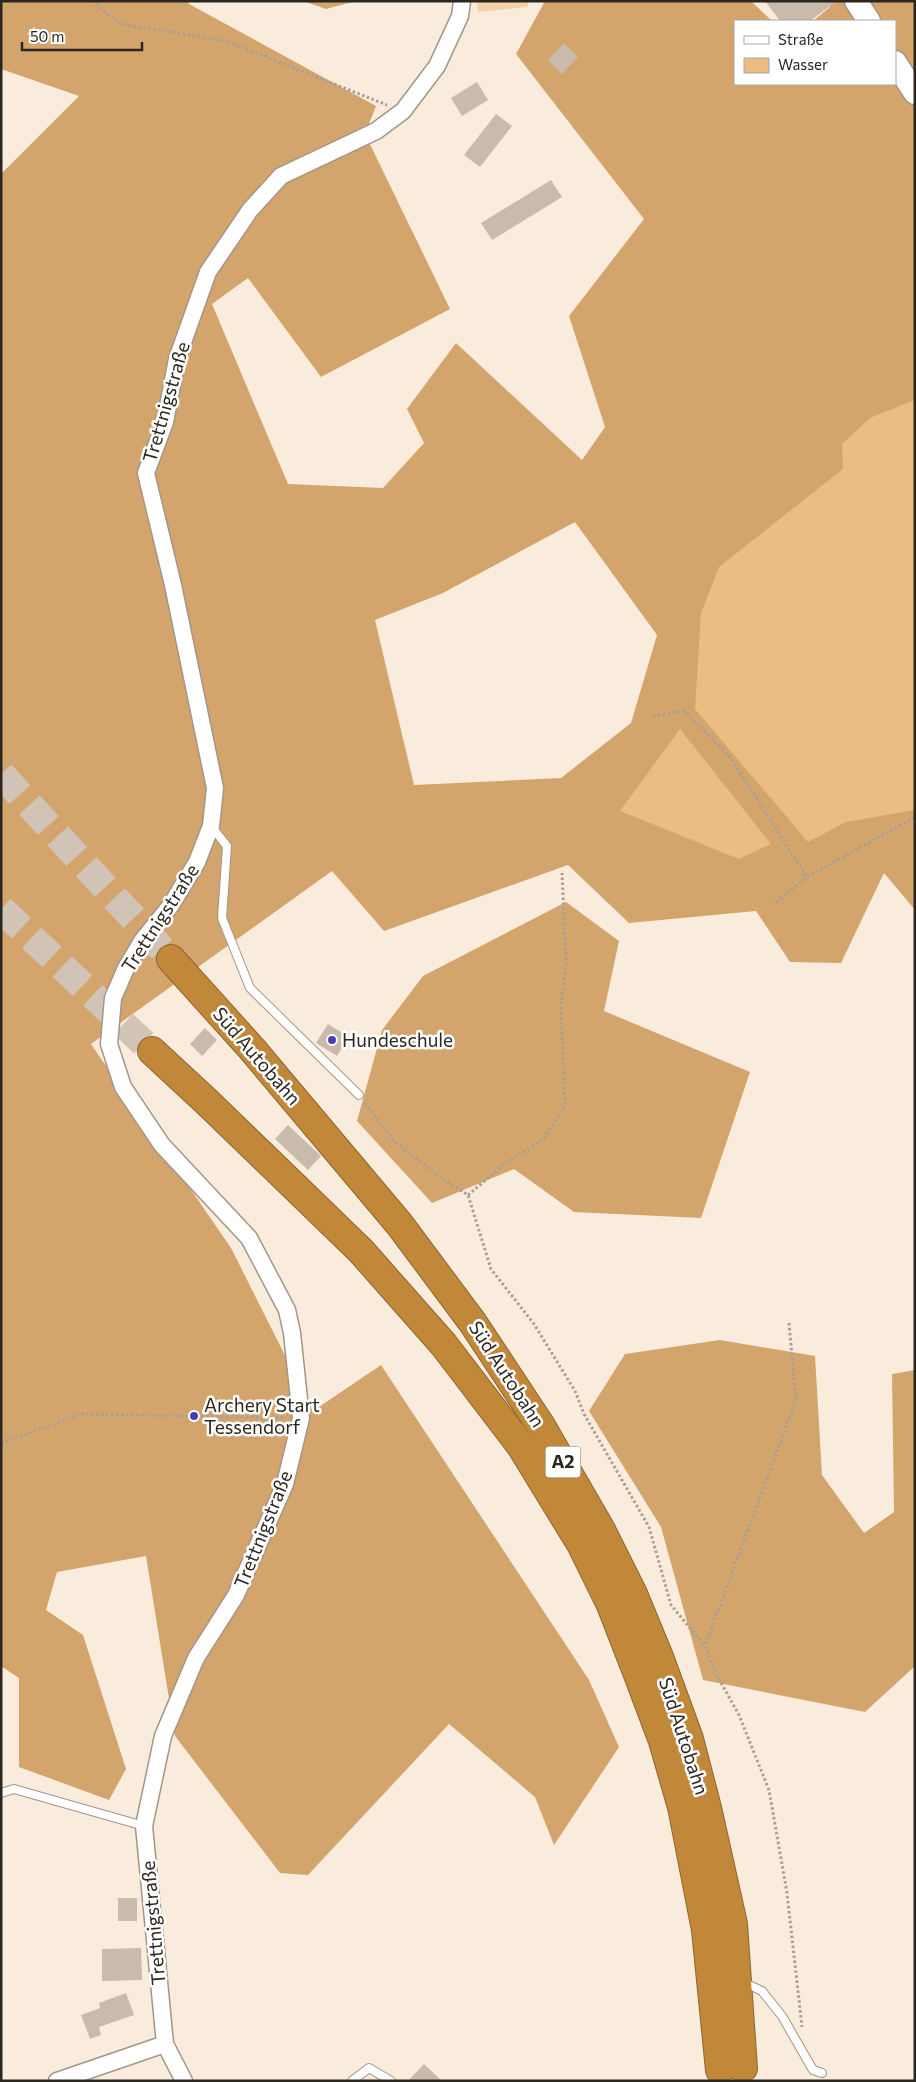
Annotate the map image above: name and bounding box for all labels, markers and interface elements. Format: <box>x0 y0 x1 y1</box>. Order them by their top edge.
scale bar <box>22 20 142 52</box>
legend <box>734 20 896 85</box>
text: 50 m <box>30 27 64 45</box>
text: Straße <box>778 30 824 48</box>
text: Wasser <box>778 55 828 73</box>
street label: Trettnigstraße <box>137 339 194 465</box>
street label: Trettnigstraße <box>116 859 203 976</box>
street label: Süd Autobahn <box>209 1002 306 1109</box>
place label: Hundeschule <box>342 1028 453 1051</box>
marker: Hundeschule <box>326 1034 338 1046</box>
street label: Süd Autobahn <box>465 1316 550 1431</box>
place label: Archery Start Tessendorf <box>204 1393 320 1438</box>
marker: Archery Start Tessendorf <box>188 1410 200 1422</box>
road number: A2 <box>546 1446 580 1478</box>
street label: Trettnigstraße <box>229 1467 297 1591</box>
street label: Süd Autobahn <box>655 1674 714 1797</box>
street label: Trettnigstraße <box>136 1860 169 1986</box>

